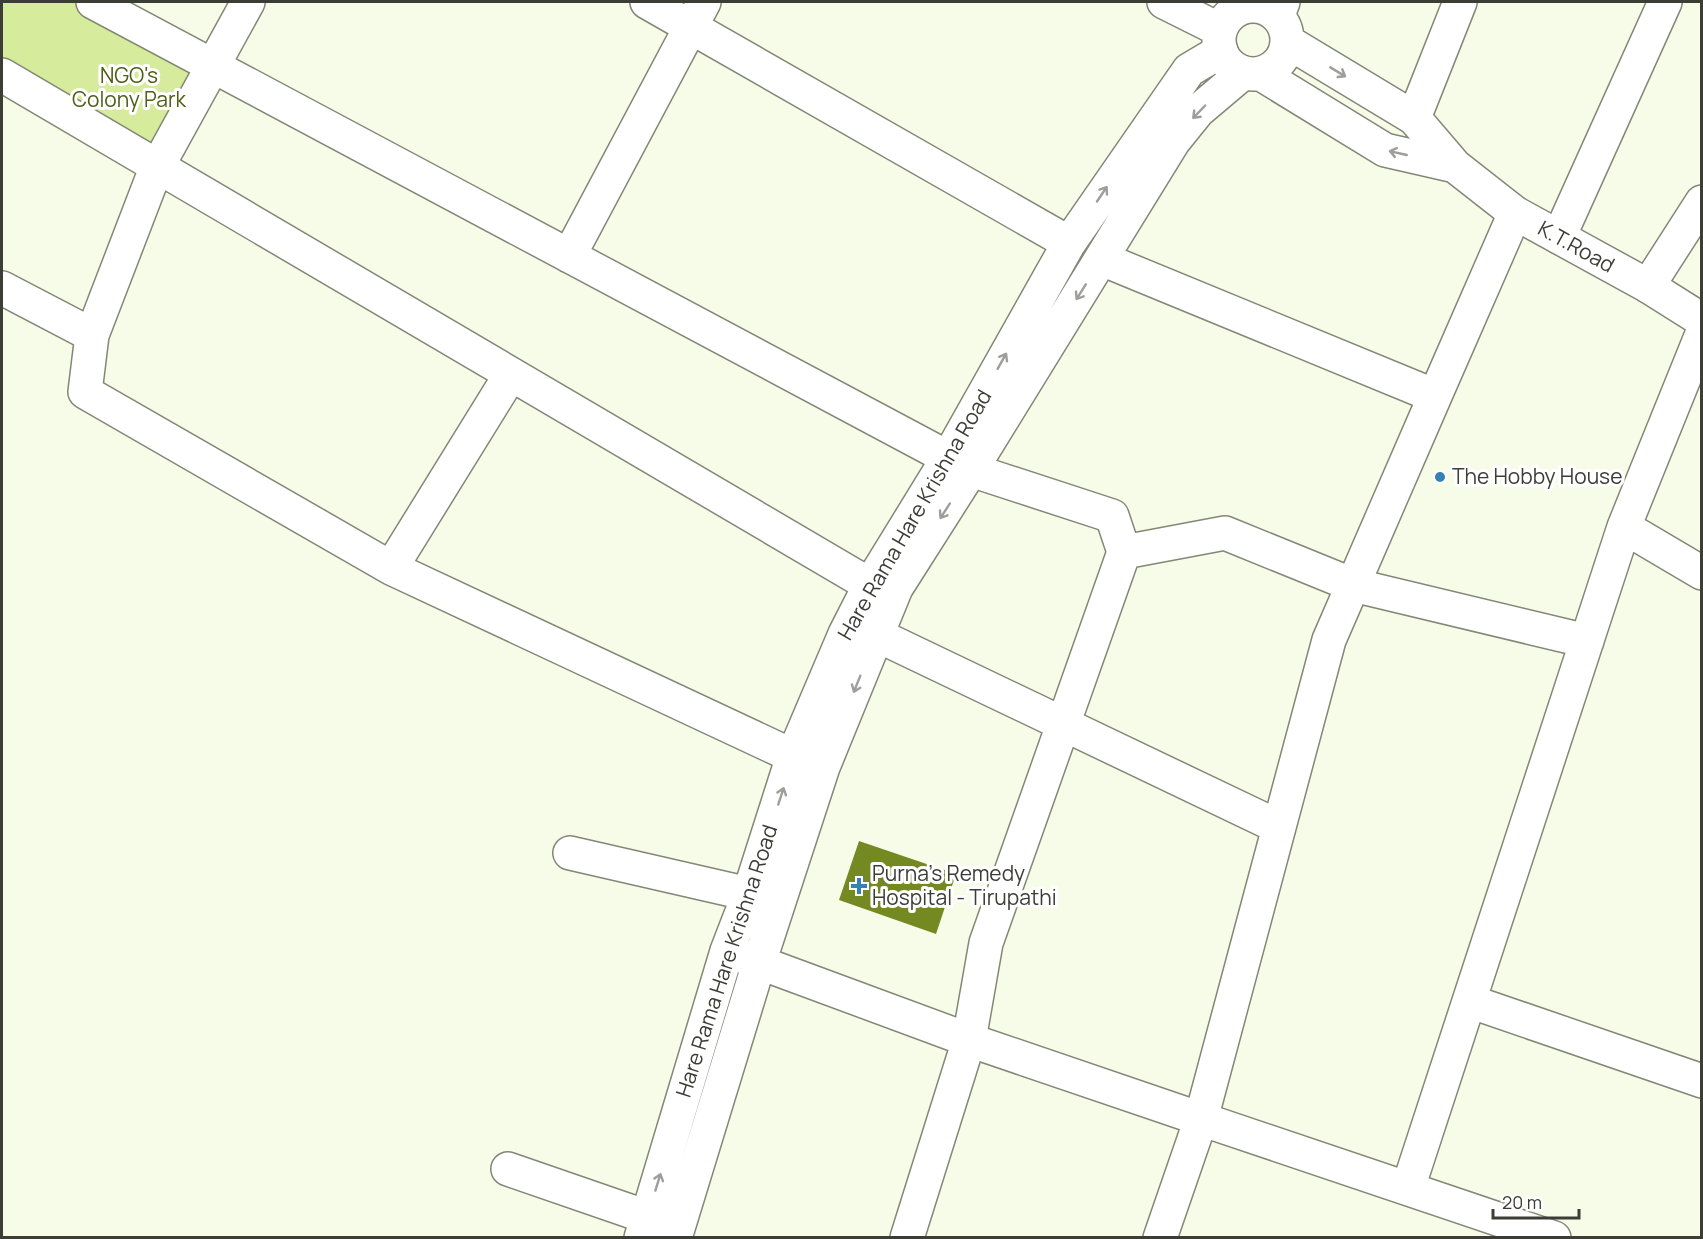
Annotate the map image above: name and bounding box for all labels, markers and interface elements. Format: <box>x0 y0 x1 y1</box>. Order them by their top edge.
park label: NGO's Colony Park <box>72 61 187 113</box>
one-way arrow <box>1329 67 1346 79</box>
one-way arrow <box>1192 104 1206 119</box>
one-way arrow <box>1389 146 1408 158</box>
one-way arrow <box>1096 186 1108 203</box>
street label: K.T.Road <box>1533 214 1620 279</box>
one-way arrow <box>1075 283 1087 300</box>
one-way arrow <box>996 353 1008 370</box>
street label: Hare Rama Hare Krishna Road <box>831 384 997 645</box>
place label: The Hobby House <box>1452 462 1622 490</box>
marker: The Hobby House <box>1433 470 1447 484</box>
one-way arrow <box>939 502 951 519</box>
one-way arrow <box>850 674 861 693</box>
one-way arrow <box>776 787 787 806</box>
street label: Hare Rama Hare Krishna Road <box>669 821 783 1100</box>
place label: Purna's Remedy Hospital - Tirupathi <box>872 859 1057 911</box>
marker: Purna's Remedy Hospital - Tirupathi <box>850 877 868 895</box>
one-way arrow <box>653 1172 664 1191</box>
scale bar <box>1493 1182 1578 1220</box>
text: 20 m <box>1502 1190 1542 1214</box>

